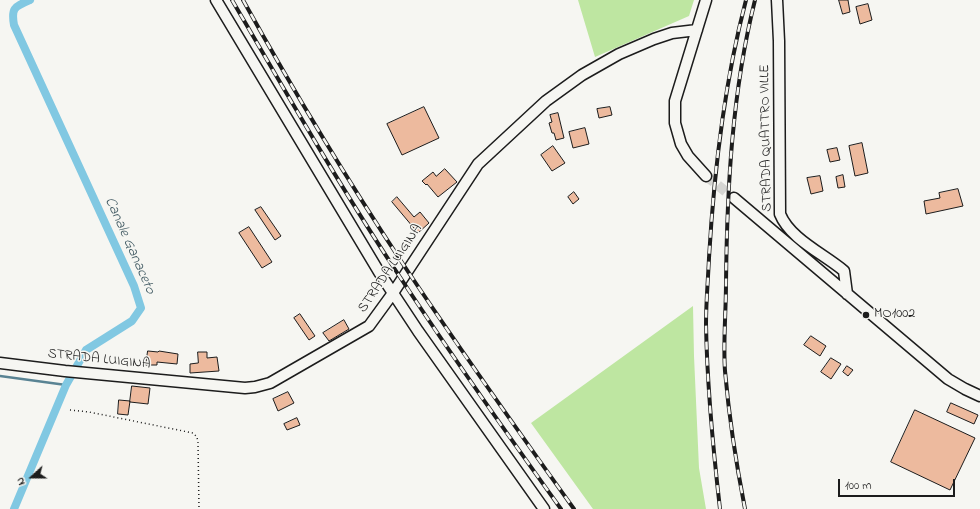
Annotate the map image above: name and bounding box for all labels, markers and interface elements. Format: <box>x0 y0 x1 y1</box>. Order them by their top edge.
street label: STRADA QUATTRO VILLE <box>757 64 777 212</box>
water label: Canale Ganaceto <box>100 195 158 297</box>
street label: STRADA LUIGINA <box>355 222 427 316</box>
place label: MO1002 <box>874 307 915 323</box>
marker: MO1002 <box>861 310 871 320</box>
street label: STRADA LUIGINA <box>47 346 151 374</box>
north arrow <box>12 457 52 497</box>
scale bar <box>840 471 957 497</box>
text: N <box>12 475 30 488</box>
text: 100 m <box>845 477 872 495</box>

